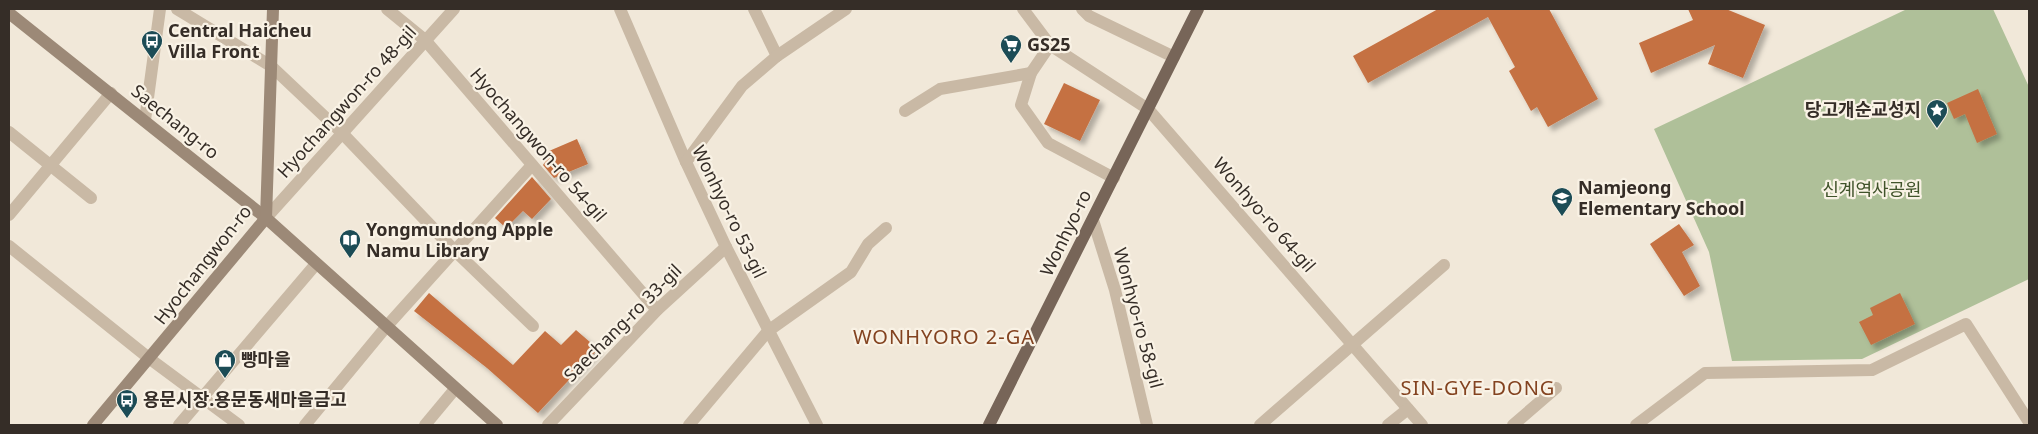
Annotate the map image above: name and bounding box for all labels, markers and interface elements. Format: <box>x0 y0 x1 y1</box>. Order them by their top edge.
place label: Central Haicheu Villa Front <box>168 18 312 63</box>
street label: Hyochangwon-ro 48-gil <box>271 20 421 182</box>
bus stop icon: Central Haicheu Villa Front <box>140 29 164 60</box>
place label: GS25 <box>1027 32 1071 56</box>
supermarket icon: GS25 <box>999 33 1023 64</box>
street label: Hyochangwon-ro 54-gil <box>465 62 612 226</box>
street label: Saechang-ro <box>127 79 224 164</box>
place label: 당고개순교성지 <box>1805 97 1921 121</box>
place icon: 당고개순교성지 <box>1925 98 1949 129</box>
street label: Wonhyo-ro 53-gil <box>687 141 772 282</box>
street label: Wonhyo-ro 64-gil <box>1208 152 1321 277</box>
place label: Namjeong Elementary School <box>1578 175 1745 220</box>
park label: 신계역사공원 <box>1822 177 1922 201</box>
street label: Wonhyo-ro <box>1034 185 1096 280</box>
school or university icon: Namjeong Elementary School <box>1550 186 1574 217</box>
street label: Hyochangwon-ro <box>148 200 256 329</box>
place label: Yongmundong Apple Namu Library <box>366 217 553 262</box>
library icon: Yongmundong Apple Namu Library <box>338 228 362 259</box>
street label: Wonhyo-ro 58-gil <box>1109 245 1169 391</box>
street label: Saechang-ro 33-gil <box>558 258 686 386</box>
district label: WONHYORO 2-GA <box>853 323 1035 350</box>
place label: 빵마을 <box>241 347 291 371</box>
shop icon: 빵마을 <box>213 348 237 379</box>
district label: SIN-GYE-DONG <box>1401 374 1555 401</box>
place label: 용문시장.용문동새마을금고 <box>143 387 347 411</box>
bus stop icon: 용문시장.용문동새마을금고 <box>115 388 139 419</box>

